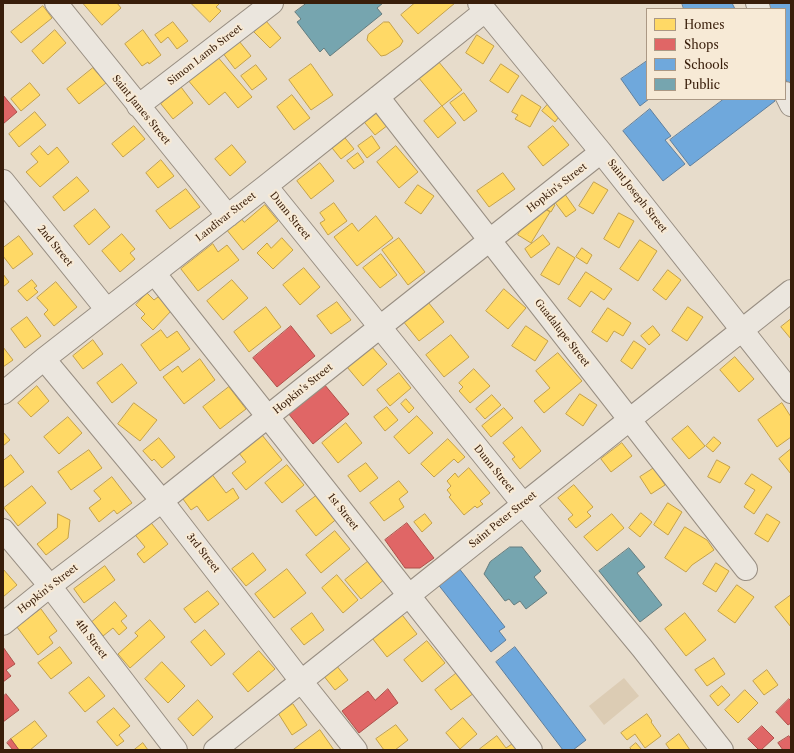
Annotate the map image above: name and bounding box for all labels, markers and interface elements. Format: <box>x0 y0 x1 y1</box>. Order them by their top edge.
legend <box>646 8 786 100</box>
text: Homes <box>684 17 724 32</box>
street label: Simon Lamb Street <box>165 22 245 88</box>
text: Shops <box>684 37 719 52</box>
text: Schools <box>684 57 729 72</box>
street label: Saint James Street <box>109 73 173 147</box>
text: Public <box>684 77 720 92</box>
street label: Saint Joseph Street <box>605 157 669 235</box>
street label: Hopkin's Street <box>525 161 589 215</box>
street label: Landivar Street <box>194 190 258 244</box>
street label: Dunn Street <box>267 190 313 242</box>
street label: 2nd Street <box>35 223 75 269</box>
street label: Guadalupe Street <box>532 297 592 369</box>
street label: Hopkin's Street <box>271 361 335 417</box>
street label: Dunn Street <box>471 443 517 495</box>
street label: Saint Peter Street <box>467 489 539 551</box>
street label: 1st Street <box>325 491 361 533</box>
street label: 3rd Street <box>184 531 222 575</box>
street label: Hopkin's Street <box>16 562 80 616</box>
street label: 4th Street <box>72 617 110 661</box>

